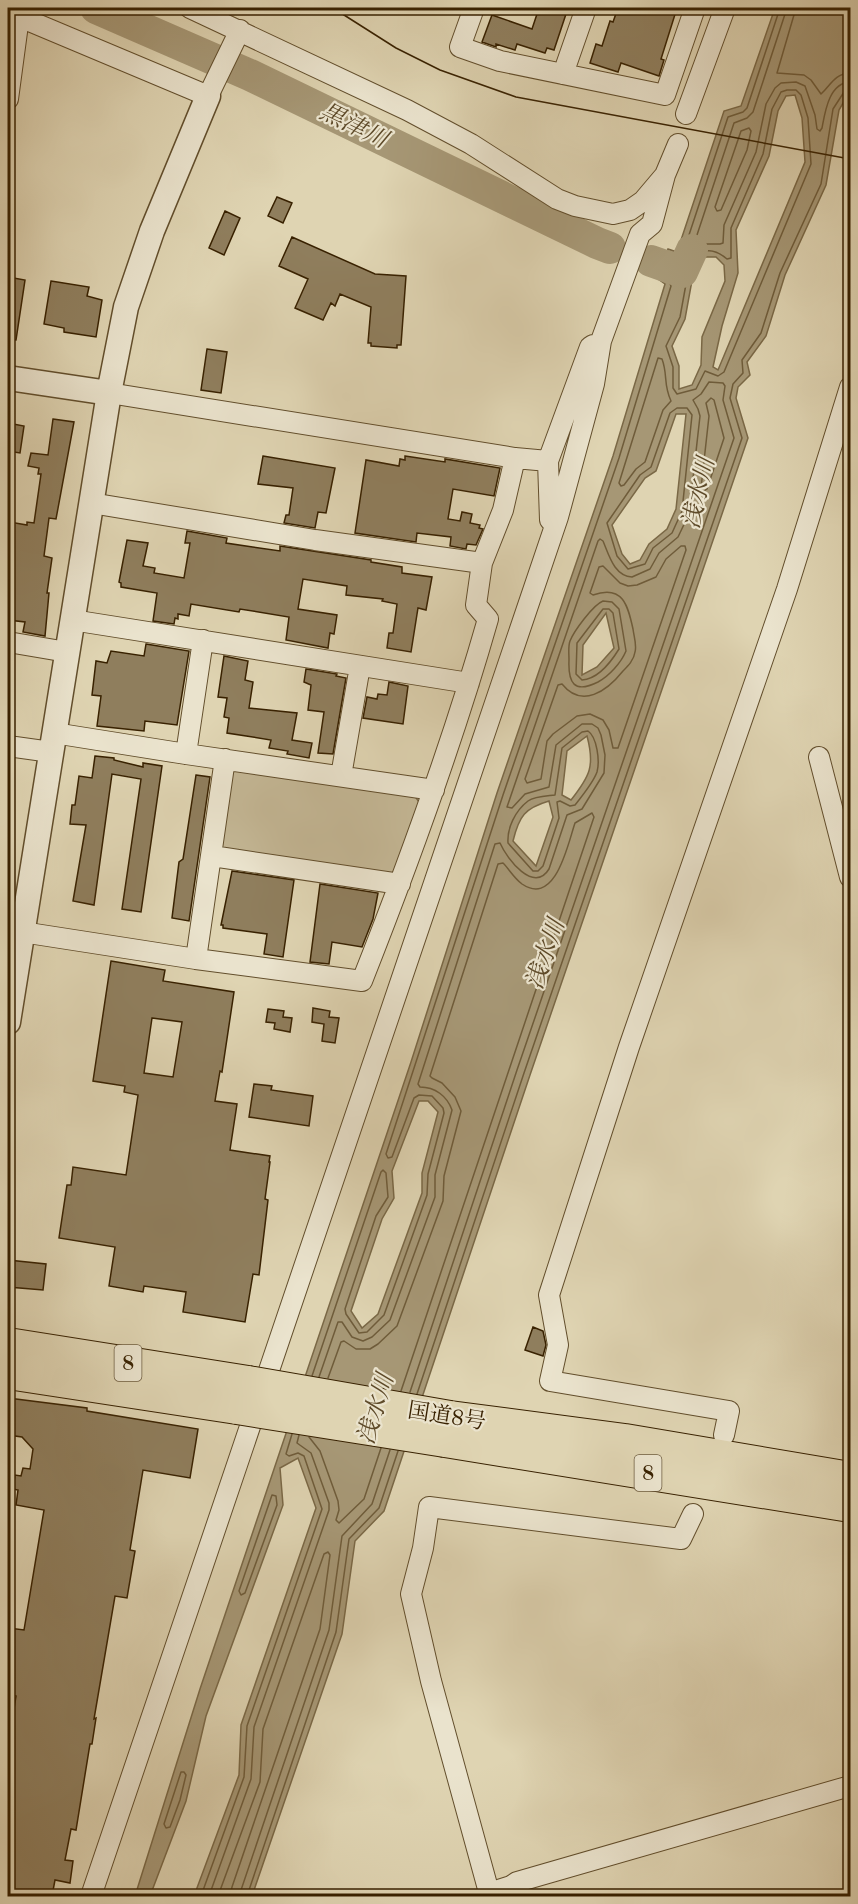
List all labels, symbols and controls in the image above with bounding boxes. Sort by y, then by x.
water label: 黒津川 [316,98,394,155]
water label: 浅水川 [677,452,720,531]
water label: 浅水川 [521,913,571,993]
road number: 8 [114,1345,142,1381]
water label: 浅水川 [352,1368,400,1448]
street label: 国道8号 [406,1398,488,1434]
road number: 8 [634,1455,662,1491]

